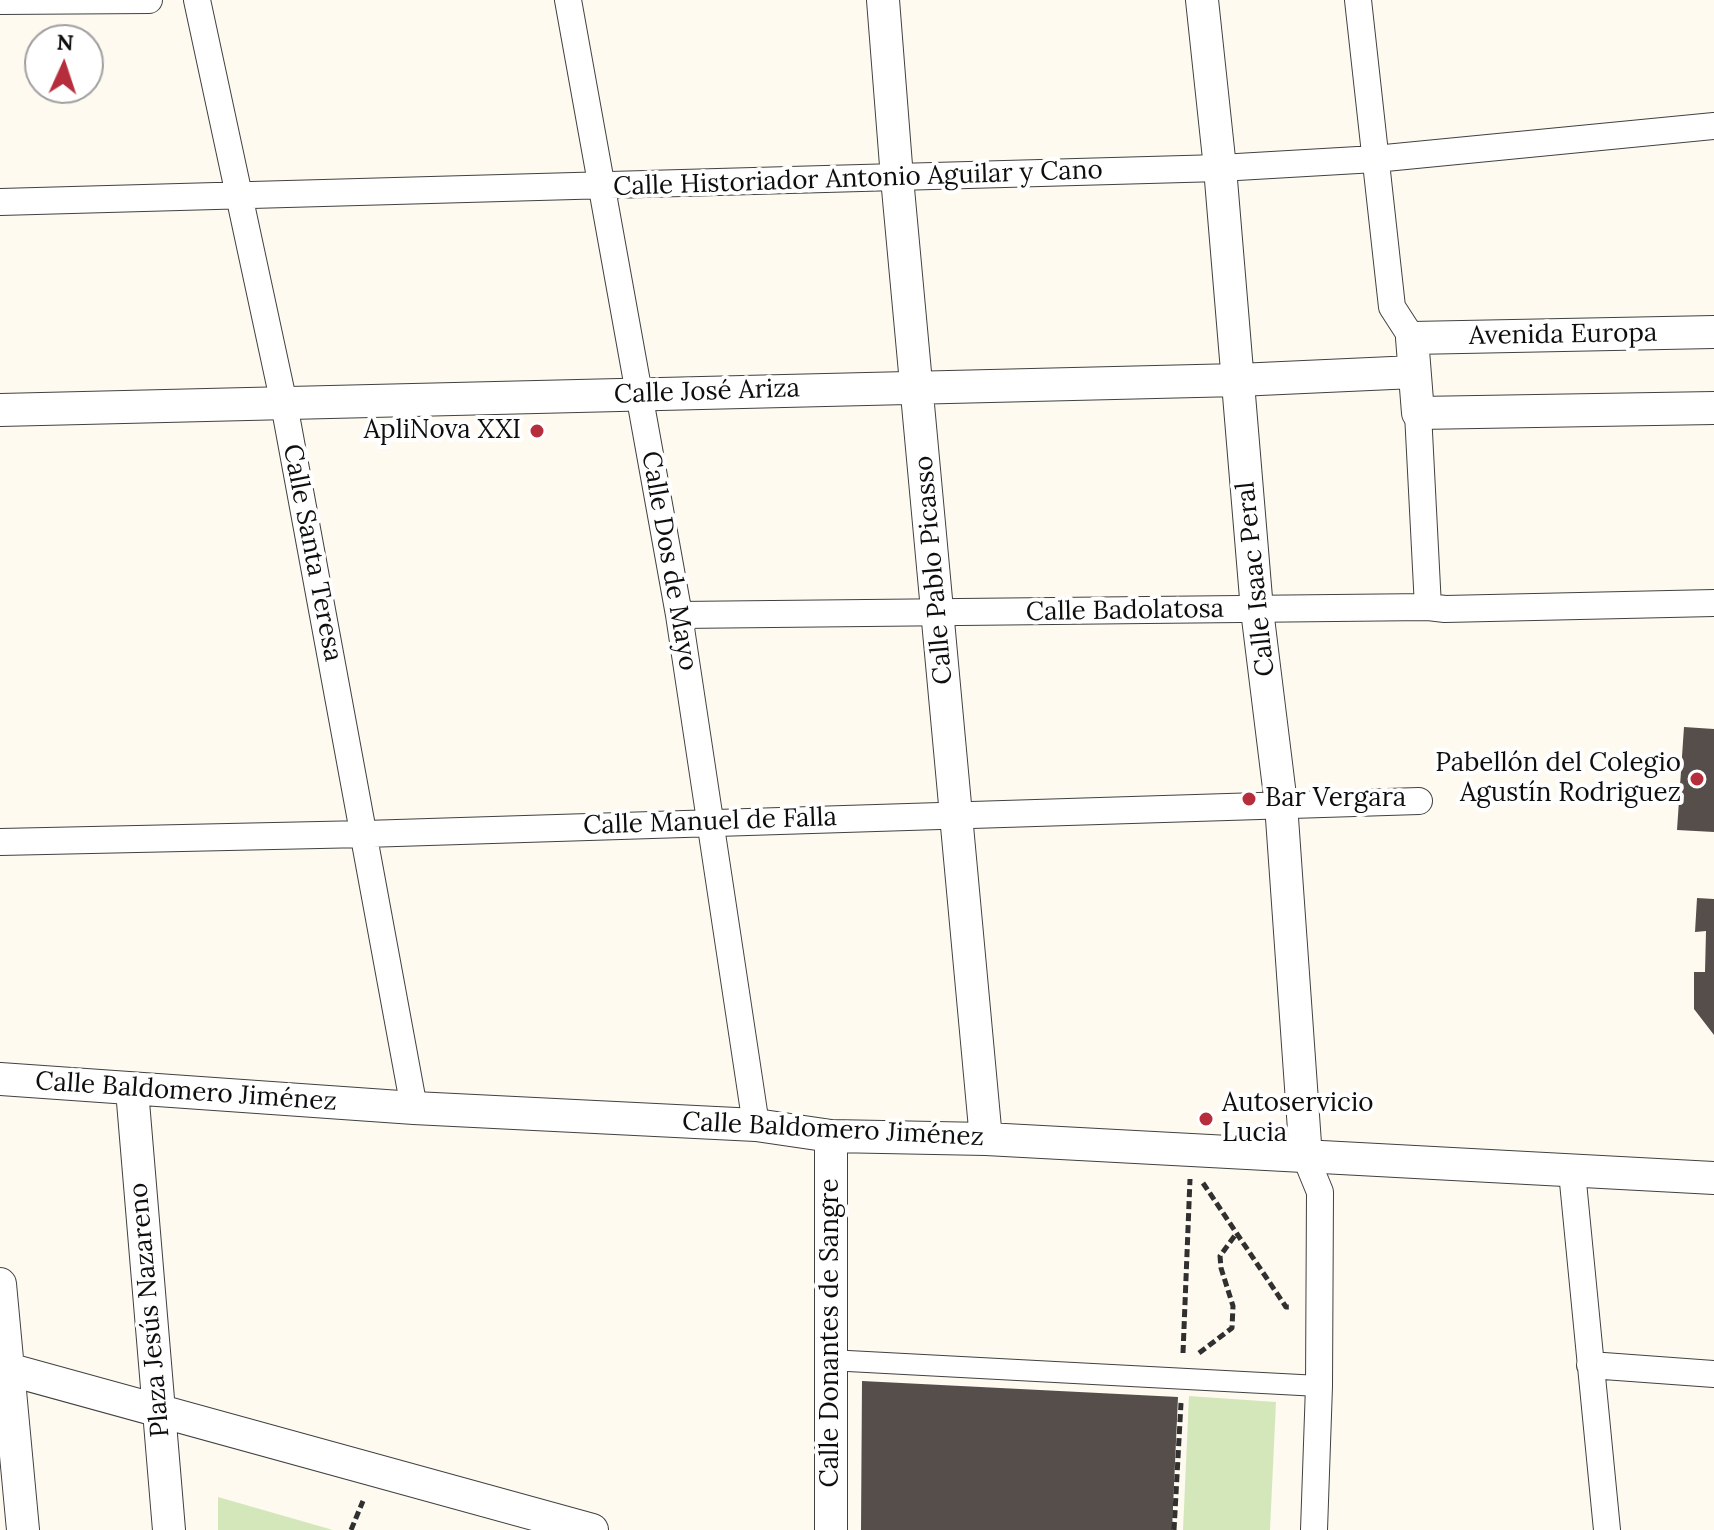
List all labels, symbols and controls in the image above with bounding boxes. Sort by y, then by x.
north arrow [24,24,104,104]
text: N [56,28,74,56]
street label: Calle Historiador Antonio Aguilar y Cano [613,155,1103,203]
street label: Avenida Europa [1469,318,1657,352]
street label: Calle José Ariza [614,373,800,411]
place label: ApliNova XXI [364,415,521,447]
marker: ApliNova XXI [528,422,546,440]
street label: Calle Santa Teresa [276,442,348,664]
street label: Calle Dos de Mayo [634,449,704,673]
street label: Calle Pablo Picasso [908,454,960,686]
street label: Calle Isaac Peral [1230,480,1282,678]
street label: Calle Badolatosa [1026,594,1224,628]
place label: Pabellón del Colegio Agustín Rodriguez [1435,748,1681,810]
marker: Pabellón del Colegio Agustín Rodriguez [1688,770,1706,788]
place label: Bar Vergara [1265,783,1406,815]
marker: Bar Vergara [1240,790,1258,808]
street label: Calle Manuel de Falla [583,802,837,842]
street label: Calle Baldomero Jiménez [34,1066,338,1118]
place label: Autoservicio Lucia [1222,1088,1373,1150]
street label: Calle Baldomero Jiménez [681,1107,985,1153]
marker: Autoservicio Lucia [1197,1110,1215,1128]
street label: Calle Donantes de Sangre [815,1179,847,1487]
street label: Plaza Jesús Nazareno [123,1181,177,1439]

